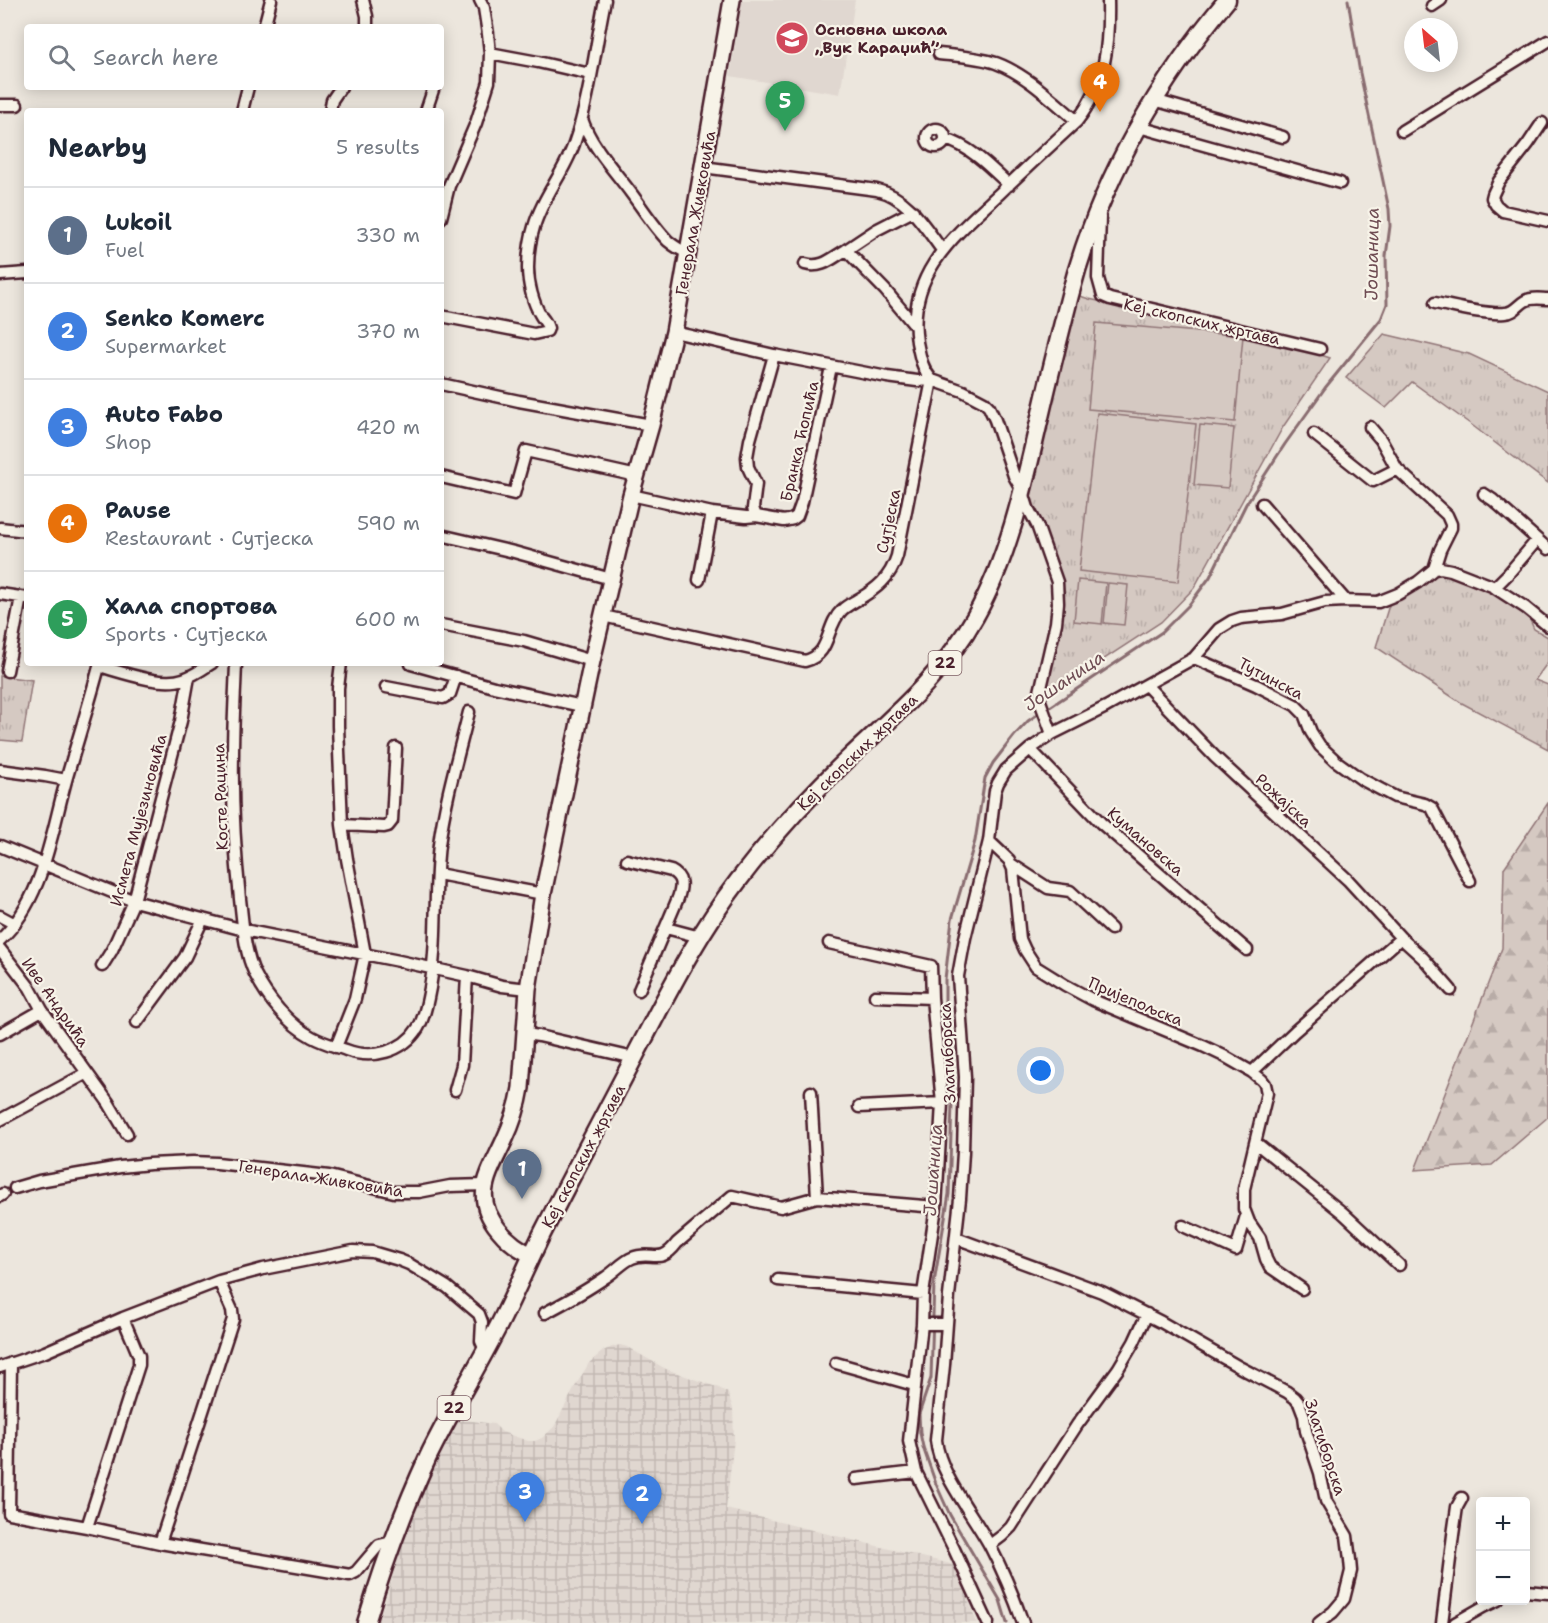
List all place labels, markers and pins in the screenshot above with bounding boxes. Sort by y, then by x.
place label: Основна школа „Вук Караџић” [815,19,947,58]
school or university icon: Основна школа „Вук Караџић” [774,20,810,56]
pin: 4 [1080,63,1120,112]
pin: 5 [766,82,804,131]
pin: 1 [502,1150,542,1199]
pin: 3 [506,1472,544,1522]
pin: 2 [622,1474,662,1524]

